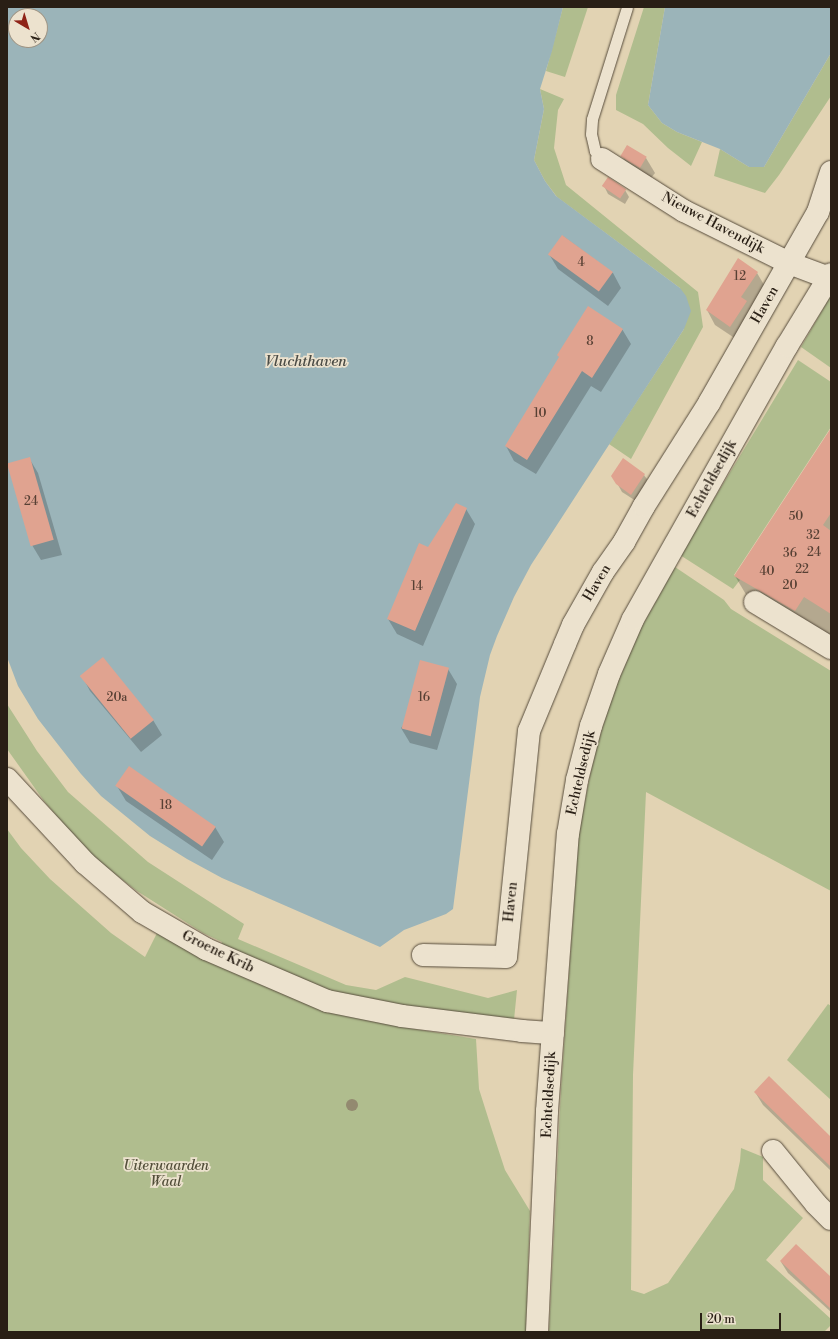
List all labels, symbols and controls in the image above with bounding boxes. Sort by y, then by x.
north arrow [8,8,48,48]
text: N [27,28,43,45]
street label: Nieuwe Havendijk [659,189,767,257]
house number: 4 [577,256,585,270]
house number: 12 [734,270,746,284]
street label: Haven [748,283,782,327]
house number: 8 [586,335,594,349]
water label: Vluchthaven [265,353,347,371]
house number: 10 [534,407,546,421]
street label: Echteldsedijk [684,437,740,521]
house number: 24 [24,495,38,509]
house number: 50 [789,510,803,524]
house number: 32 [806,529,820,543]
house number: 24 [807,546,821,560]
house number: 36 [783,547,797,561]
street label: Haven [579,561,615,605]
house number: 22 [795,563,809,577]
house number: 40 [759,565,775,579]
house number: 20 [783,579,797,593]
house number: 14 [411,580,423,594]
house number: 20a [107,691,127,705]
house number: 16 [418,691,430,705]
street label: Echteldsedijk [563,729,599,817]
house number: 18 [160,799,172,813]
street label: Haven [501,881,521,923]
street label: Groene Krib [179,927,257,977]
street label: Echteldsedijk [538,1051,560,1139]
park label: Uiterwaarden Waal [123,1158,209,1190]
scale bar [702,1305,783,1331]
text: 20 m [707,1312,735,1327]

